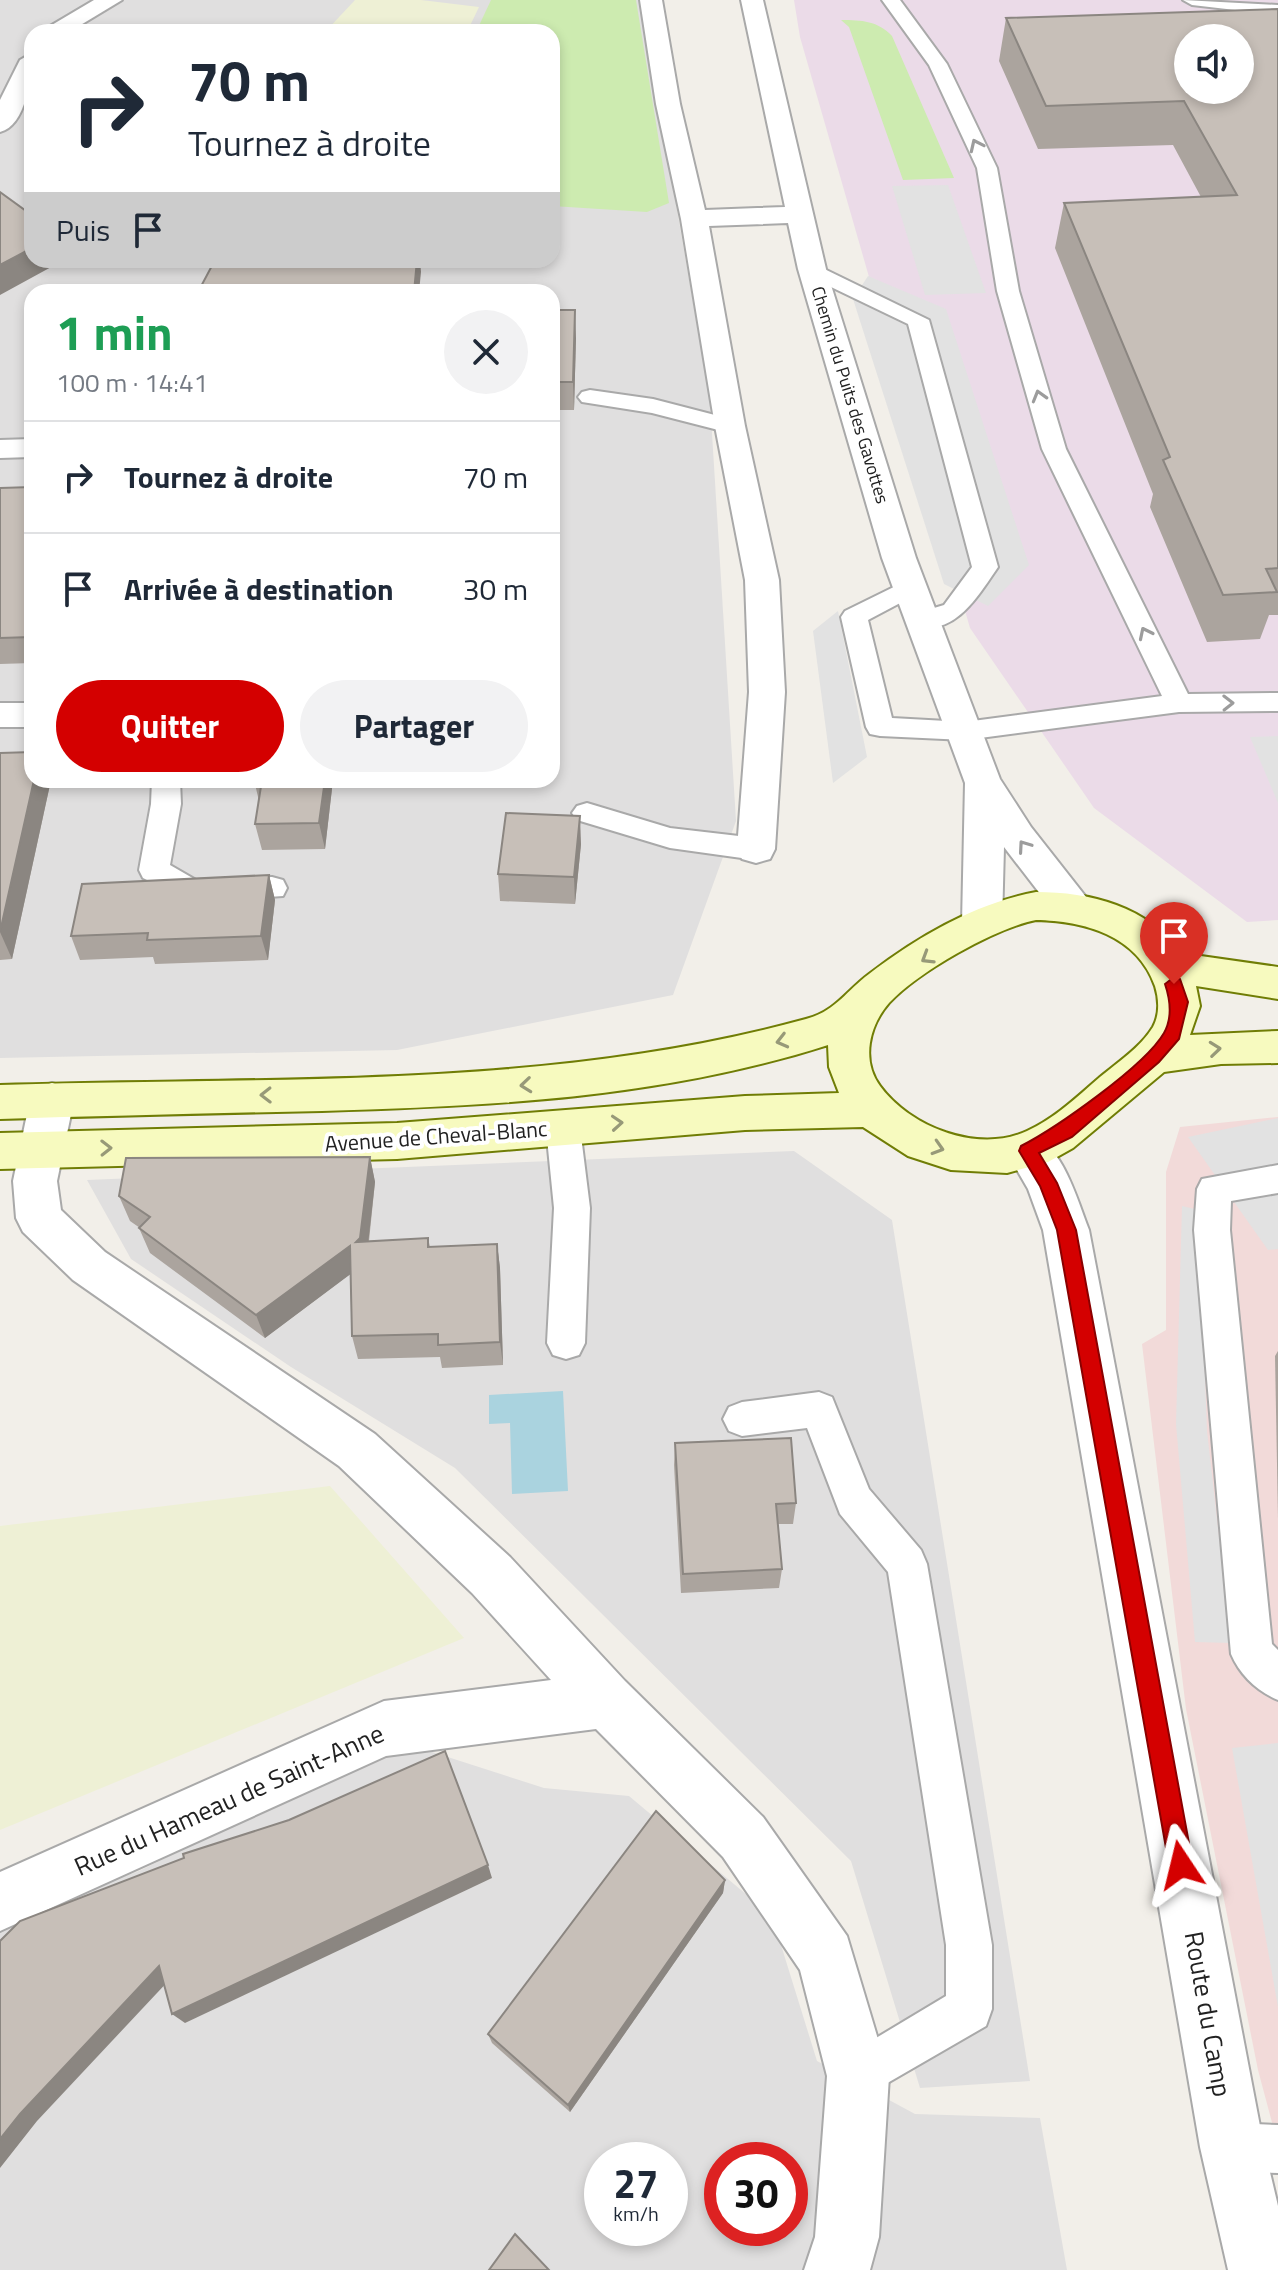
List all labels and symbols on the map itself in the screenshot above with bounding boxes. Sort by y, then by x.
one-way arrow [970,139,986,153]
street label: Chemin du Puits des Gavottes [805,283,896,507]
one-way arrow [1032,390,1048,404]
one-way arrow [1139,626,1155,641]
one-way arrow [1222,694,1235,711]
one-way arrow [1019,840,1034,855]
pin [1140,902,1208,984]
one-way arrow [921,948,936,964]
one-way arrow [775,1032,789,1049]
one-way arrow [1209,1041,1222,1058]
one-way arrow [519,1077,532,1094]
one-way arrow [259,1086,272,1103]
street label: Avenue de Cheval-Blanc [324,1111,548,1161]
one-way arrow [611,1115,624,1132]
one-way arrow [931,1139,945,1155]
one-way arrow [100,1140,113,1157]
street label: Rue du Hameau de Saint-Anne [68,1714,390,1886]
position arrow [1139,1823,1223,1907]
street label: Route du Camp [1175,1928,1242,2100]
speed limit sign: 30 [704,2142,808,2246]

